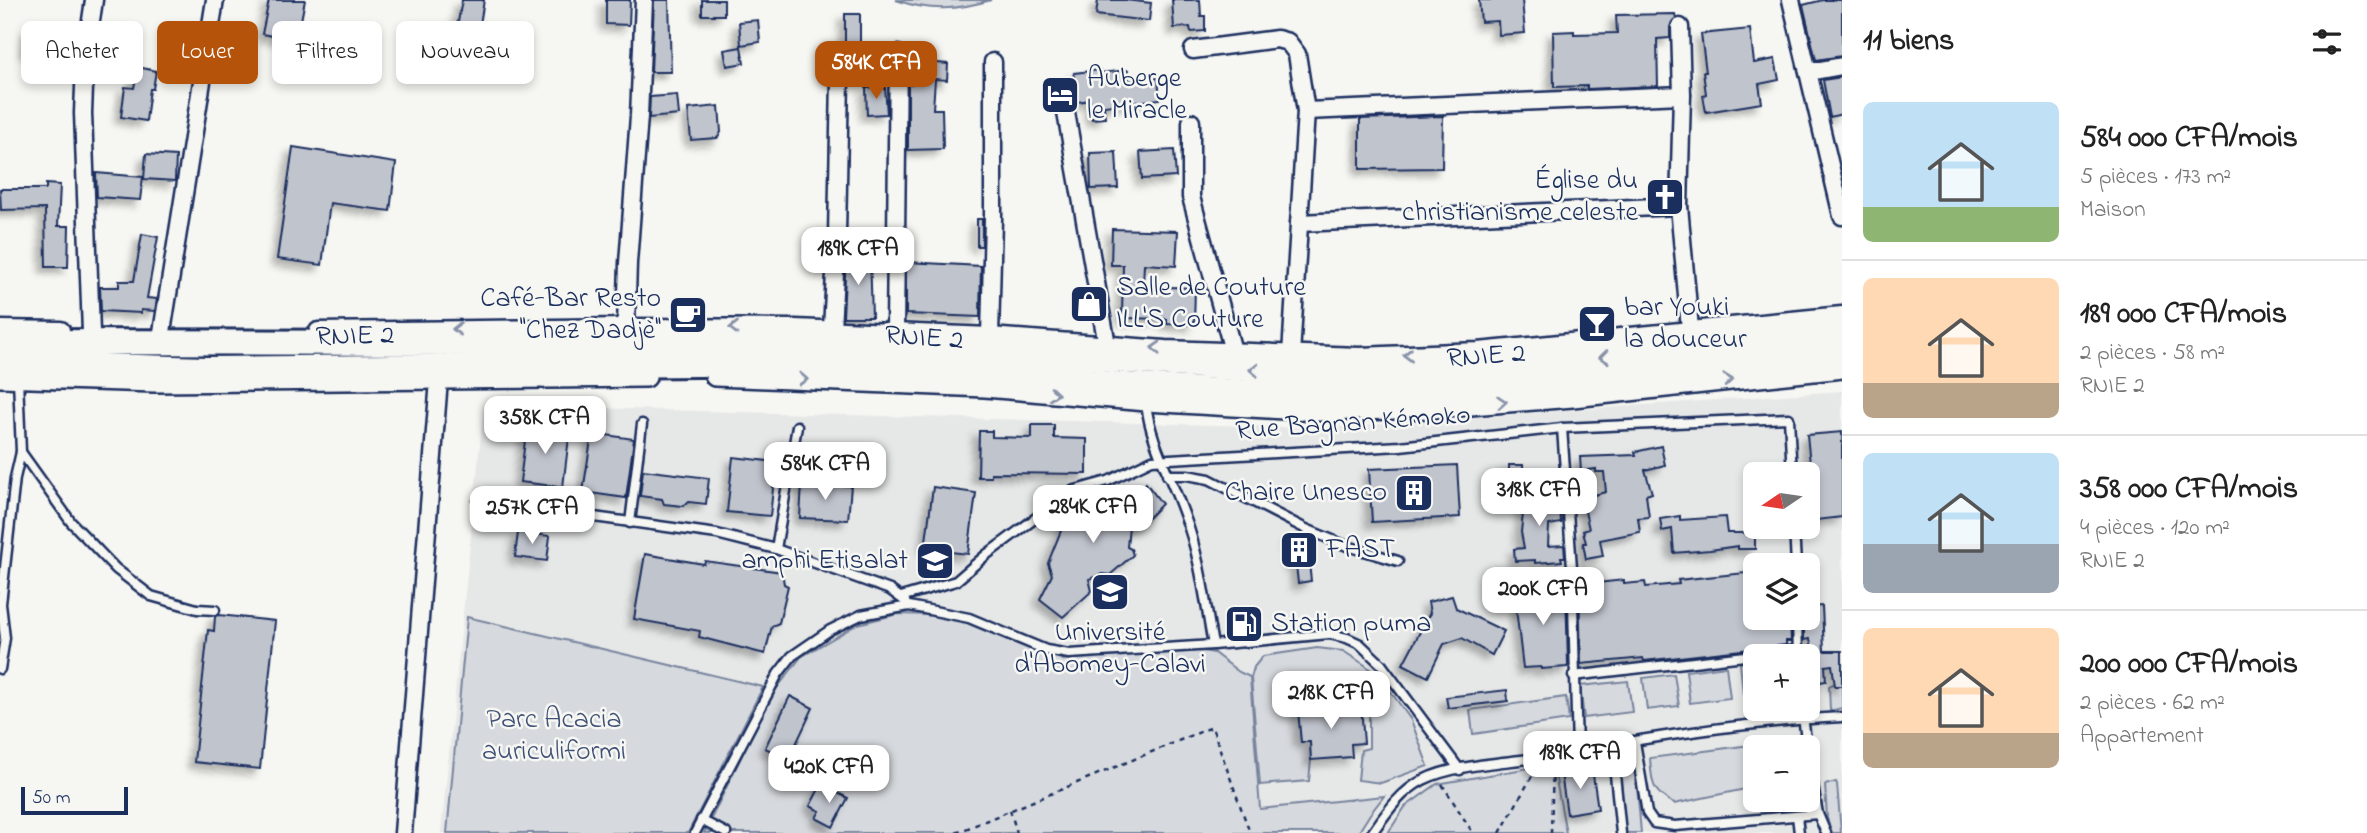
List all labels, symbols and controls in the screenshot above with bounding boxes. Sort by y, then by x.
text: 11 biens [1863,20,1954,64]
chip: Acheter [21,21,143,84]
chip: Louer [157,21,258,84]
chip: Filtres [272,21,382,84]
chip: Nouveau [396,21,534,84]
icon: filters [2308,23,2346,61]
pin: 584K CFA [804,42,948,101]
text: 584K CFA [831,47,921,80]
place label: Auberge le Miracle [1087,59,1187,132]
hotel icon: Auberge le Miracle [1039,74,1081,116]
text: 584 000 CFA/mois [2080,117,2298,161]
icon: home [1919,130,2003,214]
place label: Église du christianisme celeste [1402,161,1638,234]
text: 5 pièces · 173 m² [2080,161,2231,194]
church icon: Église du christianisme celeste [1644,176,1686,218]
text: Maison [2080,194,2146,227]
pin: 189K CFA [786,228,930,287]
text: 189K CFA [817,233,899,266]
place label: Salle de Couture ILL'S Couture [1116,268,1306,341]
place label: Café-Bar Resto ''Chez Dadjè'' [480,279,661,352]
shop icon: Salle de Couture ILL'S Couture [1068,283,1110,325]
place label: bar Youki la douceur [1624,288,1747,361]
text: 189 000 CFA/mois [2080,293,2287,337]
cafe icon: Café-Bar Resto ''Chez Dadjè'' [667,294,709,336]
bar icon: bar Youki la douceur [1576,303,1618,345]
icon: home [1919,306,2003,390]
street label: RNIE 2 [315,316,395,358]
street label: RNIE 2 [883,316,965,362]
one-way arrow [728,320,738,336]
one-way arrow [451,321,462,336]
street label: RNIE 2 [1445,334,1527,380]
text: 2 pièces · 58 m² [2080,337,2225,370]
one-way arrow [1151,341,1162,356]
one-way arrow [1402,347,1413,362]
one-way arrow [1598,350,1609,365]
one-way arrow [1248,363,1259,378]
text: RNIE 2 [2080,370,2145,403]
one-way arrow [798,371,809,386]
one-way arrow [1722,372,1734,387]
one-way arrow [1049,386,1060,401]
street label: Rue Bagnan Kémoko [1234,395,1472,453]
one-way arrow [1496,395,1507,410]
pin: 358K CFA [473,396,617,456]
text: 358K CFA [500,402,590,435]
pin: 584K CFA [753,442,897,502]
text: 584K CFA [780,448,870,481]
north arrow [1743,462,1820,539]
map controls [1743,462,1820,812]
pin: 318K CFA [1467,468,1611,528]
text: 358 000 CFA/mois [2080,468,2298,512]
building icon: Chaire Unesco [1393,472,1435,514]
place label: Chaire Unesco [1225,473,1387,514]
text: 318K CFA [1497,474,1581,507]
icon: home [1919,481,2003,565]
pin: 257K CFA [460,486,604,546]
pin: 284K CFA [1021,486,1165,545]
text: 284K CFA [1049,491,1137,524]
text: 257K CFA [486,492,578,525]
text: 4 pièces · 120 m² [2080,512,2230,545]
building icon: FAST [1278,529,1320,571]
place label: FAST [1325,530,1395,571]
school or university icon: amphi Etisalat [914,540,956,582]
place label: amphi Etisalat [741,541,908,582]
text: RNIE 2 [2080,545,2145,578]
button: layers [1743,553,1820,630]
pin: 200K CFA [1471,568,1615,627]
school or university icon: Université d'Abomey-Calavi [1089,571,1131,613]
text: 200K CFA [1498,573,1588,606]
fuel station icon: Station puma [1223,603,1265,645]
place label: Station puma [1271,604,1431,645]
place label: Université d'Abomey-Calavi [1014,613,1206,686]
text: 200 000 CFA/mois [2080,643,2298,687]
button: + [1743,644,1820,721]
icon: home [1919,656,2003,740]
pin: 218K CFA [1259,672,1403,731]
text: 218K CFA [1288,677,1374,710]
text: 2 pièces · 62 m² [2080,687,2225,720]
park label: Parc Acacia auriculiformi [482,700,626,773]
text: Appartement [2080,720,2204,753]
pin: 189K CFA [1508,732,1652,791]
button: − [1743,735,1820,812]
text: 189K CFA [1539,737,1621,770]
pin: 420K CFA [757,746,901,805]
text: 420K CFA [784,751,874,784]
scale bar [21,784,128,816]
text: 50 m [32,785,71,812]

